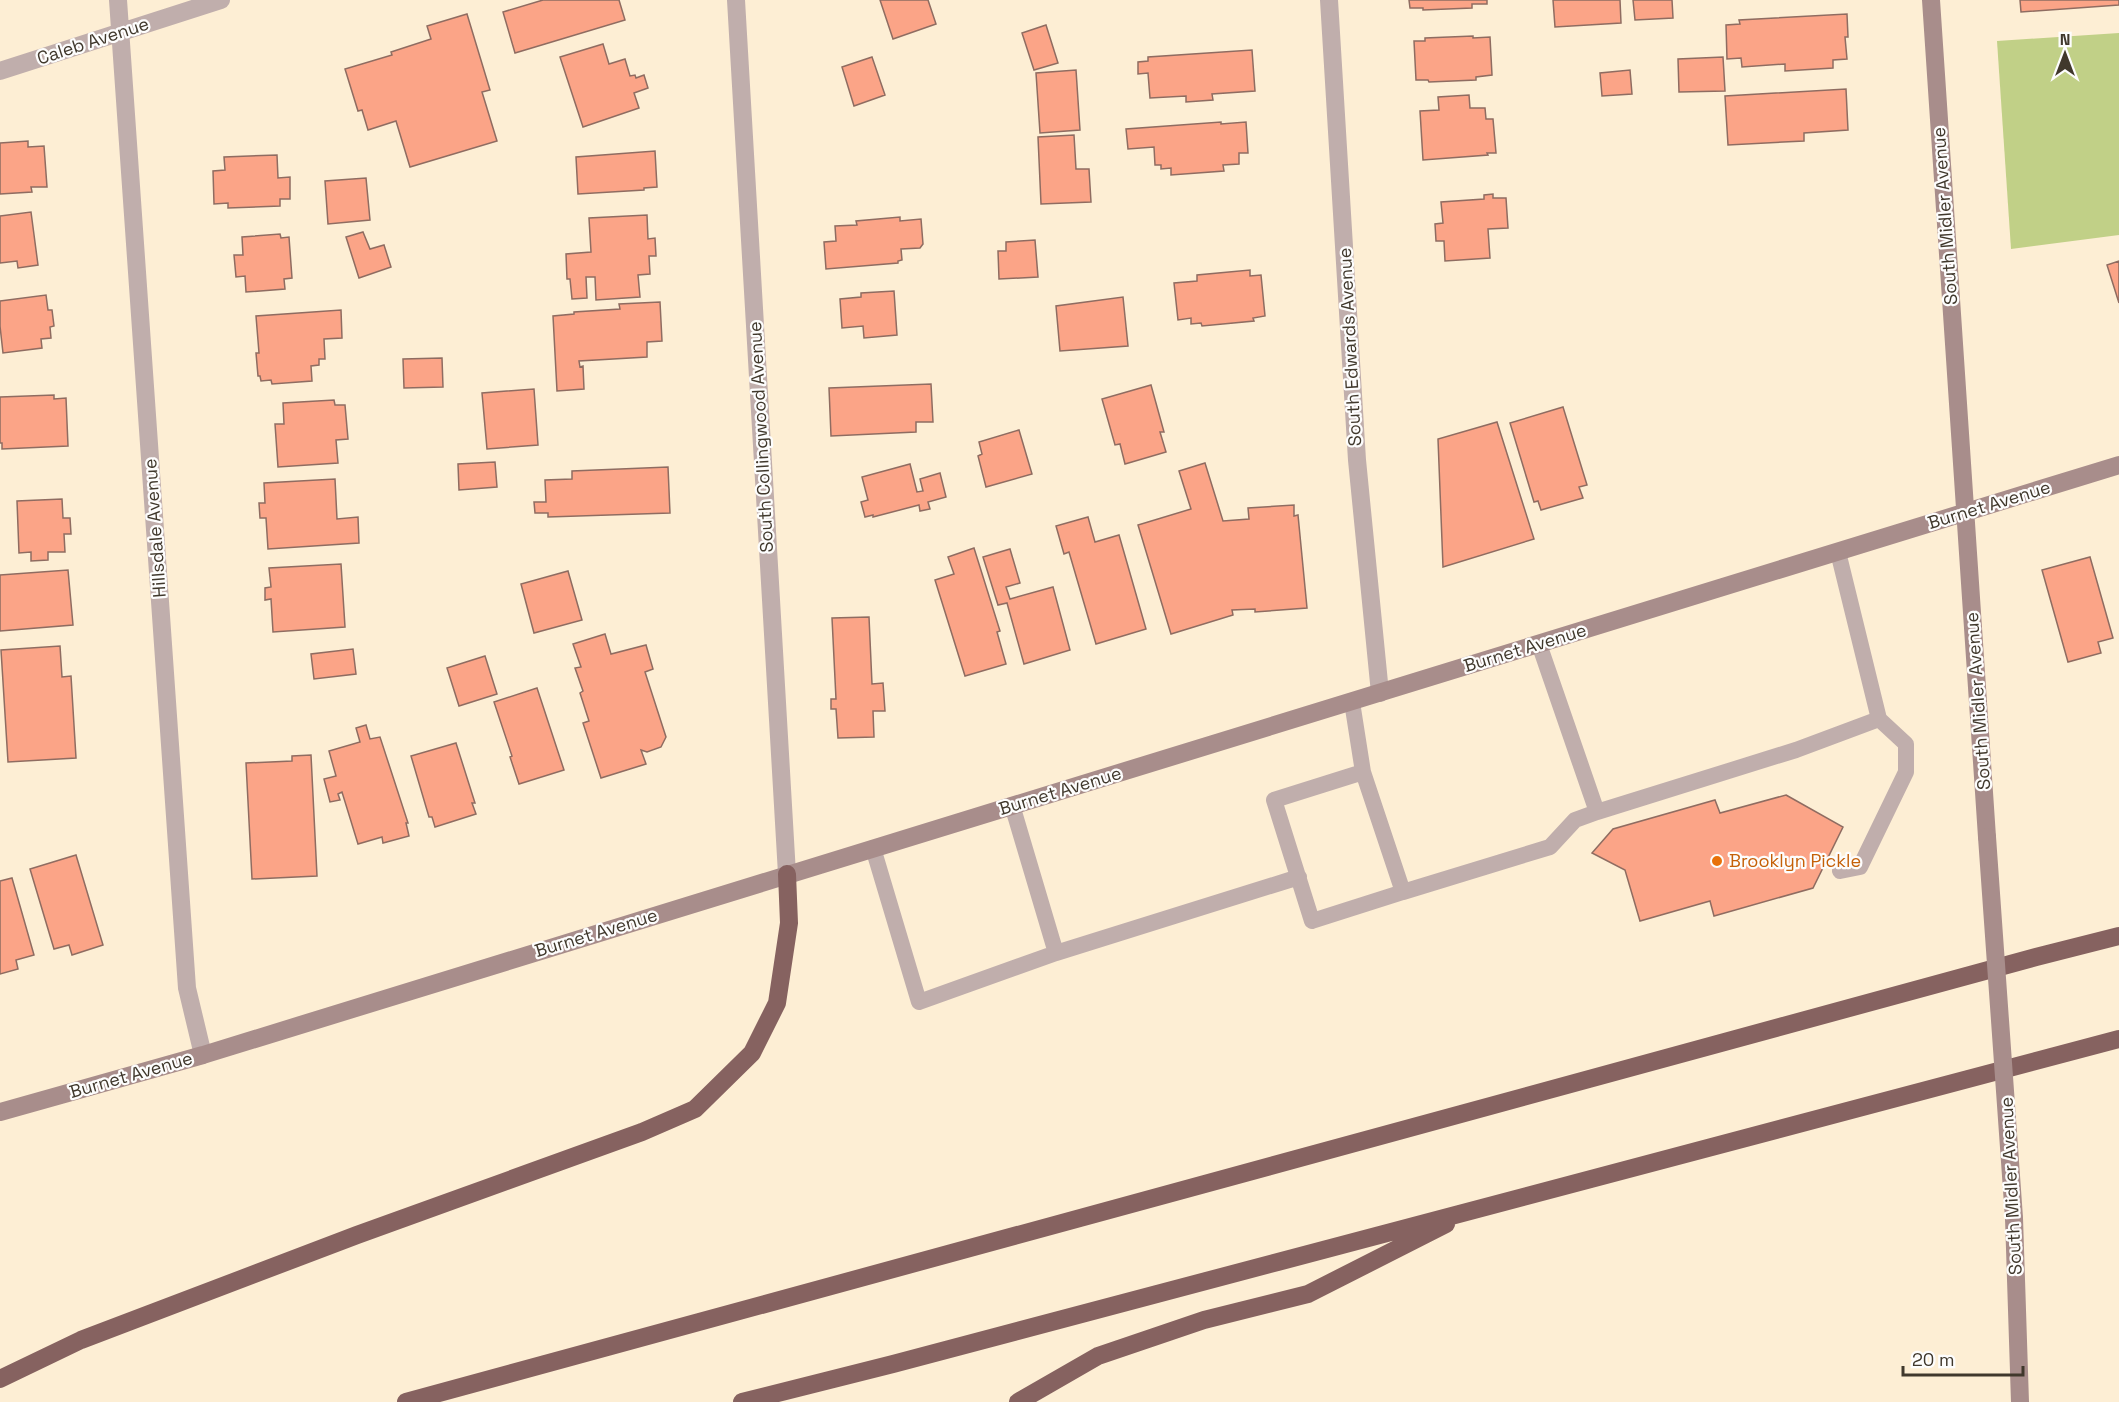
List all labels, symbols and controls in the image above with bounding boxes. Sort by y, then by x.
street label: Caleb Avenue [34,12,152,69]
north arrow [2035,24,2095,84]
text: N [2060,29,2070,50]
street label: South Midler Avenue [1927,126,1962,306]
street label: South Edwards Avenue [1333,247,1366,447]
street label: South Collingwood Avenue [743,321,778,553]
street label: Hillsdale Avenue [138,458,171,598]
street label: Burnet Avenue [1925,475,2053,534]
street label: South Midler Avenue [1960,611,1995,791]
street label: Burnet Avenue [1461,618,1589,677]
street label: Burnet Avenue [996,761,1124,820]
place label: Brooklyn Pickle [1729,849,1861,872]
marker: Brooklyn Pickle [1710,854,1724,868]
street label: Burnet Avenue [532,903,660,962]
street label: Burnet Avenue [67,1046,195,1103]
street label: South Midler Avenue [1994,1096,2027,1276]
scale bar [1903,1339,2023,1377]
text: 20 m [1912,1348,1955,1371]

